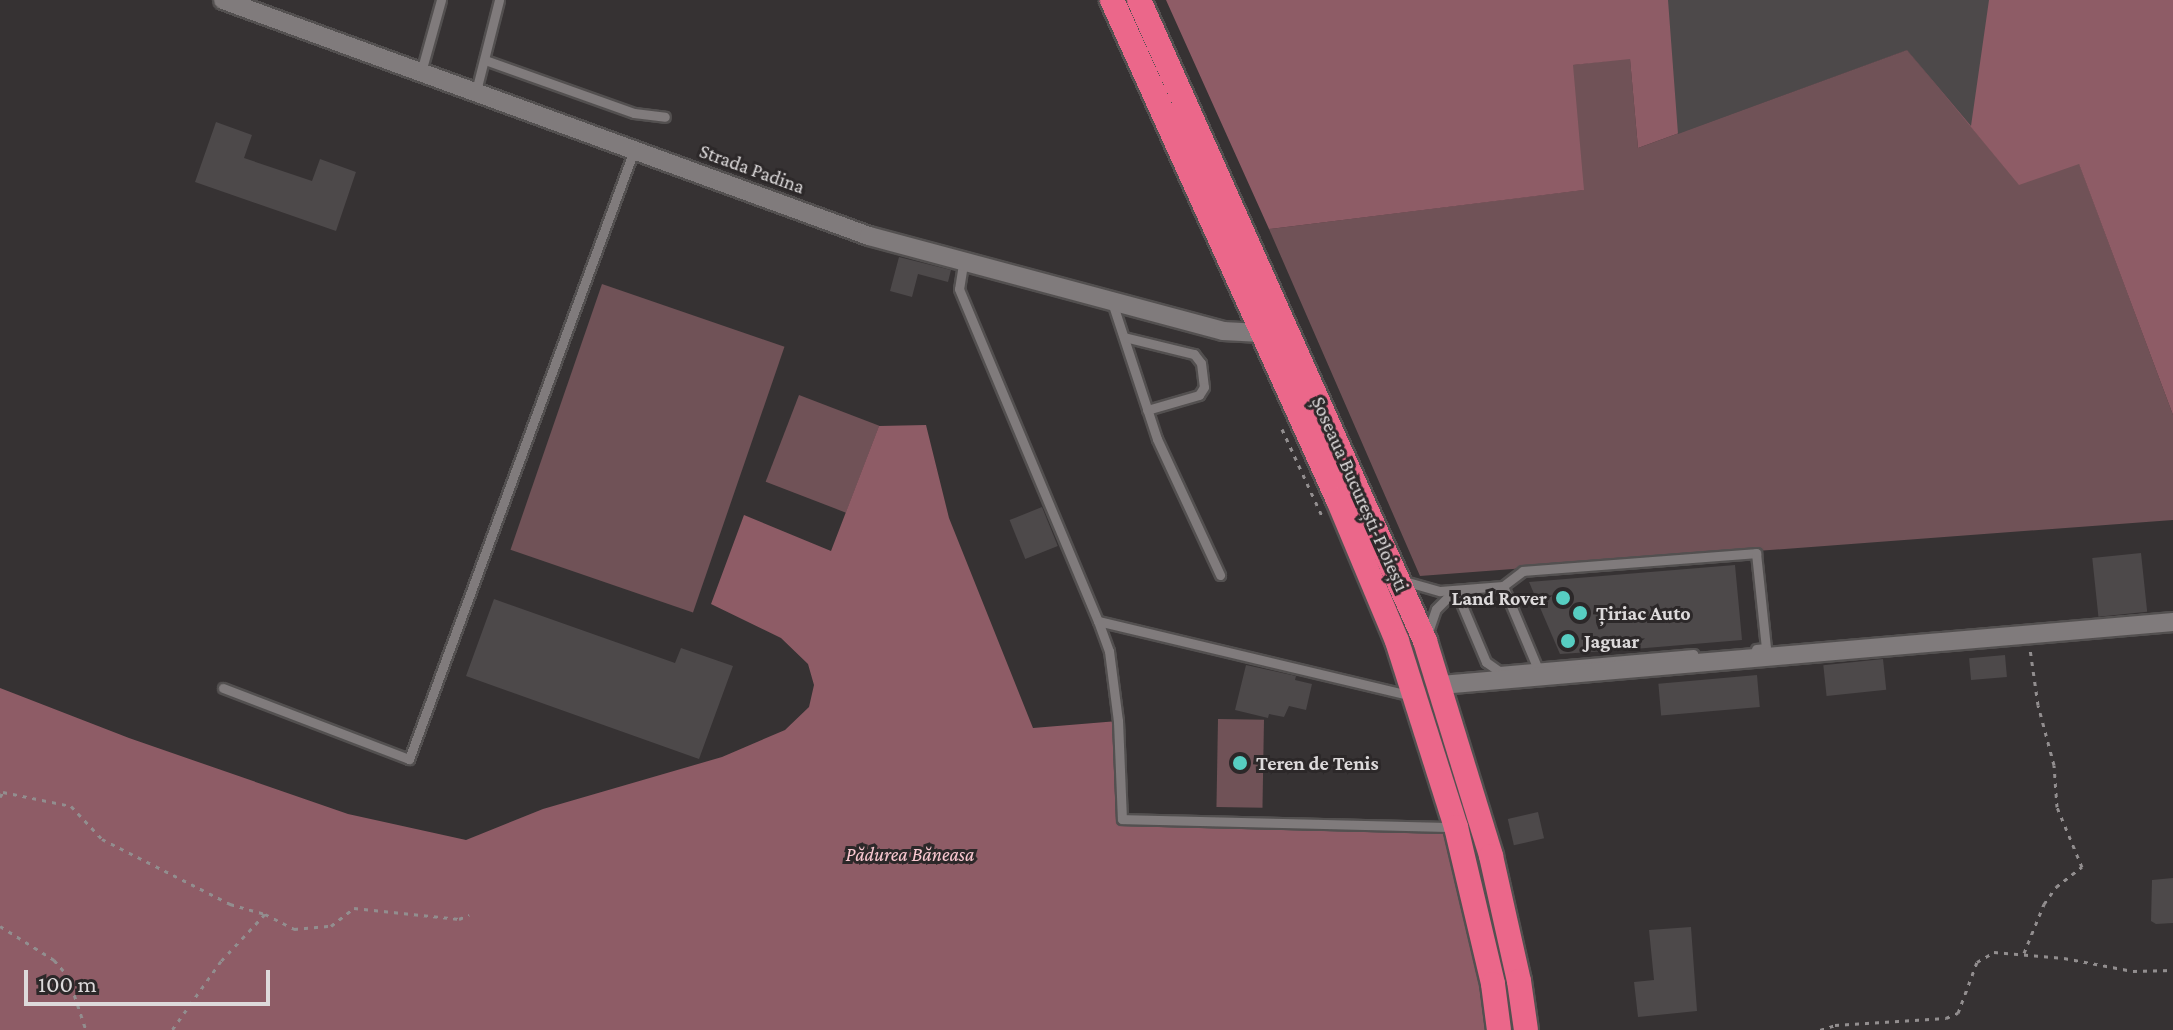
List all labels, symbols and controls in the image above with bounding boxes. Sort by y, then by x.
street label: Strada Padina [696,139,808,199]
street label: Șoseaua București-Ploiești [1306,393,1414,595]
place label: Land Rover [1451,586,1547,610]
marker: Land Rover [1554,589,1572,607]
place label: Țiriac Auto [1596,601,1691,625]
marker: Țiriac Auto [1571,604,1589,622]
place label: Jaguar [1584,629,1639,653]
marker: Jaguar [1559,632,1577,650]
place label: Teren de Tenis [1256,751,1379,775]
marker: Teren de Tenis [1231,754,1249,772]
park label: Pădurea Băneasa [846,842,974,866]
scale bar [28,954,274,1004]
text: 100 m [38,970,97,997]

